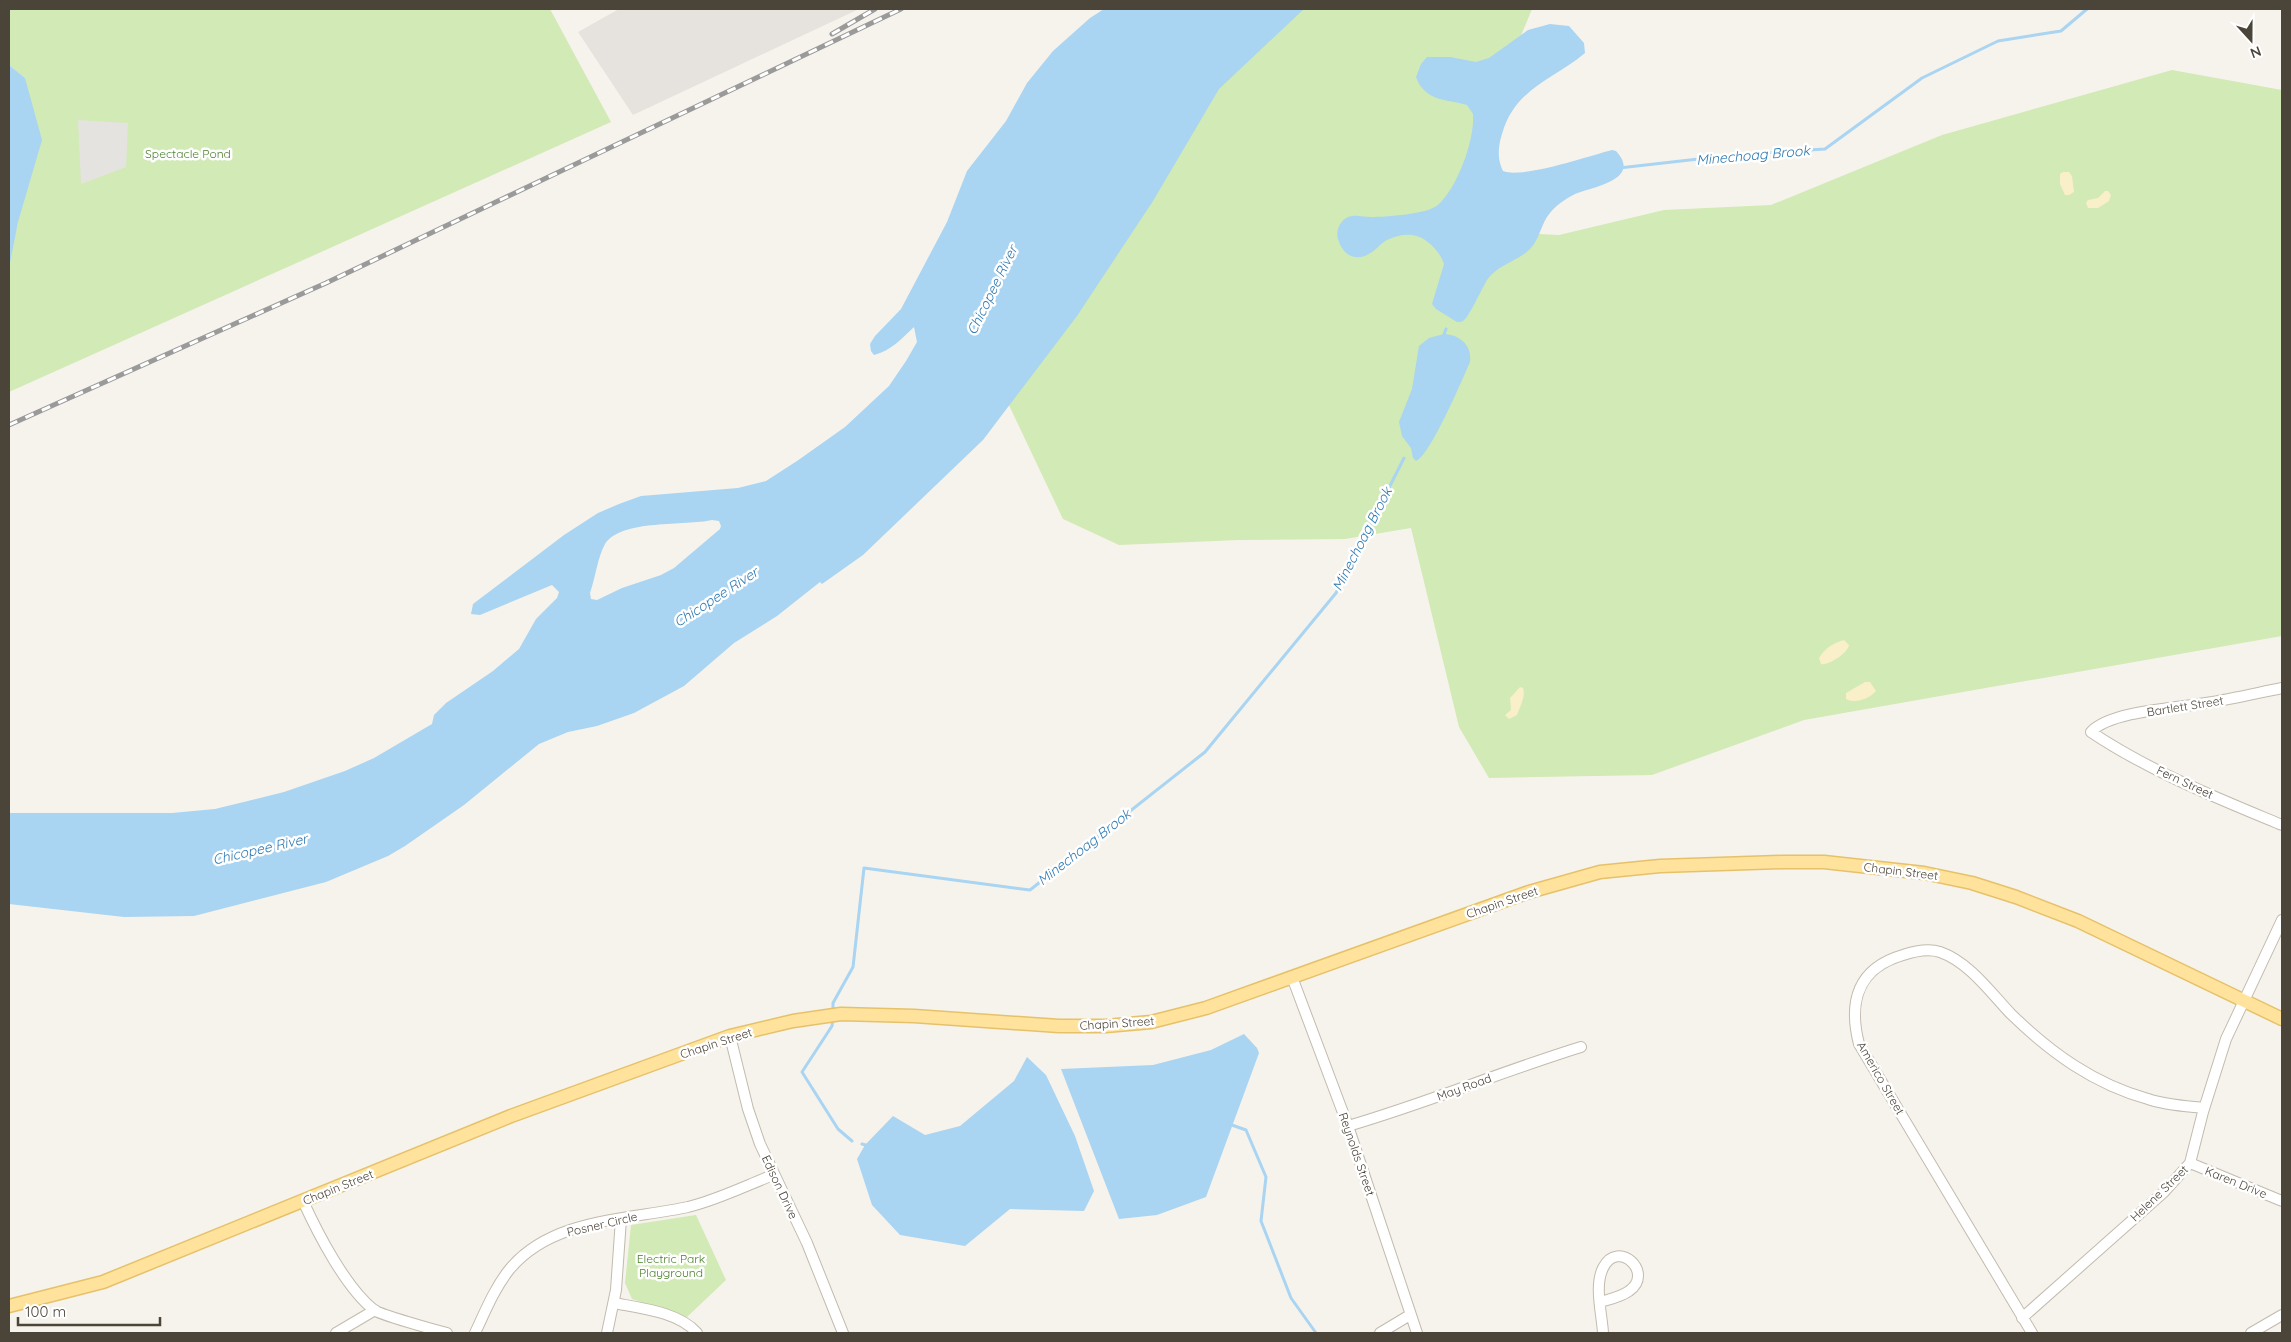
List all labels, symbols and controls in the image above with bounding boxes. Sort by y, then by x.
north arrow [2226,15,2276,65]
text: N [2248,42,2264,62]
water label: Minechoag Brook [1695,141,1812,169]
park label: Spectacle Pond [145,146,231,161]
water label: Chicopee River [963,241,1022,338]
water label: Minechoag Brook [1328,483,1397,594]
water label: Chicopee River [670,562,763,631]
street label: Bartlett Street [2146,693,2224,719]
street label: Fern Street [2154,762,2216,802]
water label: Minechoag Brook [1034,804,1136,889]
water label: Chicopee River [211,829,311,869]
street label: Chapin Street [1863,859,1939,883]
street label: Chapin Street [1464,883,1540,921]
street label: Chapin Street [1079,1013,1155,1033]
street label: Chapin Street [678,1024,754,1062]
street label: Americo Street [1854,1039,1908,1117]
street label: May Road [1435,1070,1493,1104]
street label: Reynolds Street [1336,1110,1378,1198]
street label: Edison Drive [759,1153,801,1221]
street label: Helene Street [2127,1162,2191,1224]
street label: Karen Drive [2203,1163,2269,1201]
street label: Chapin Street [301,1166,375,1208]
street label: Posner Circle [565,1209,639,1239]
park label: Electric Park Playground [637,1251,705,1280]
scale bar [18,1294,160,1326]
text: 100 m [25,1302,66,1321]

